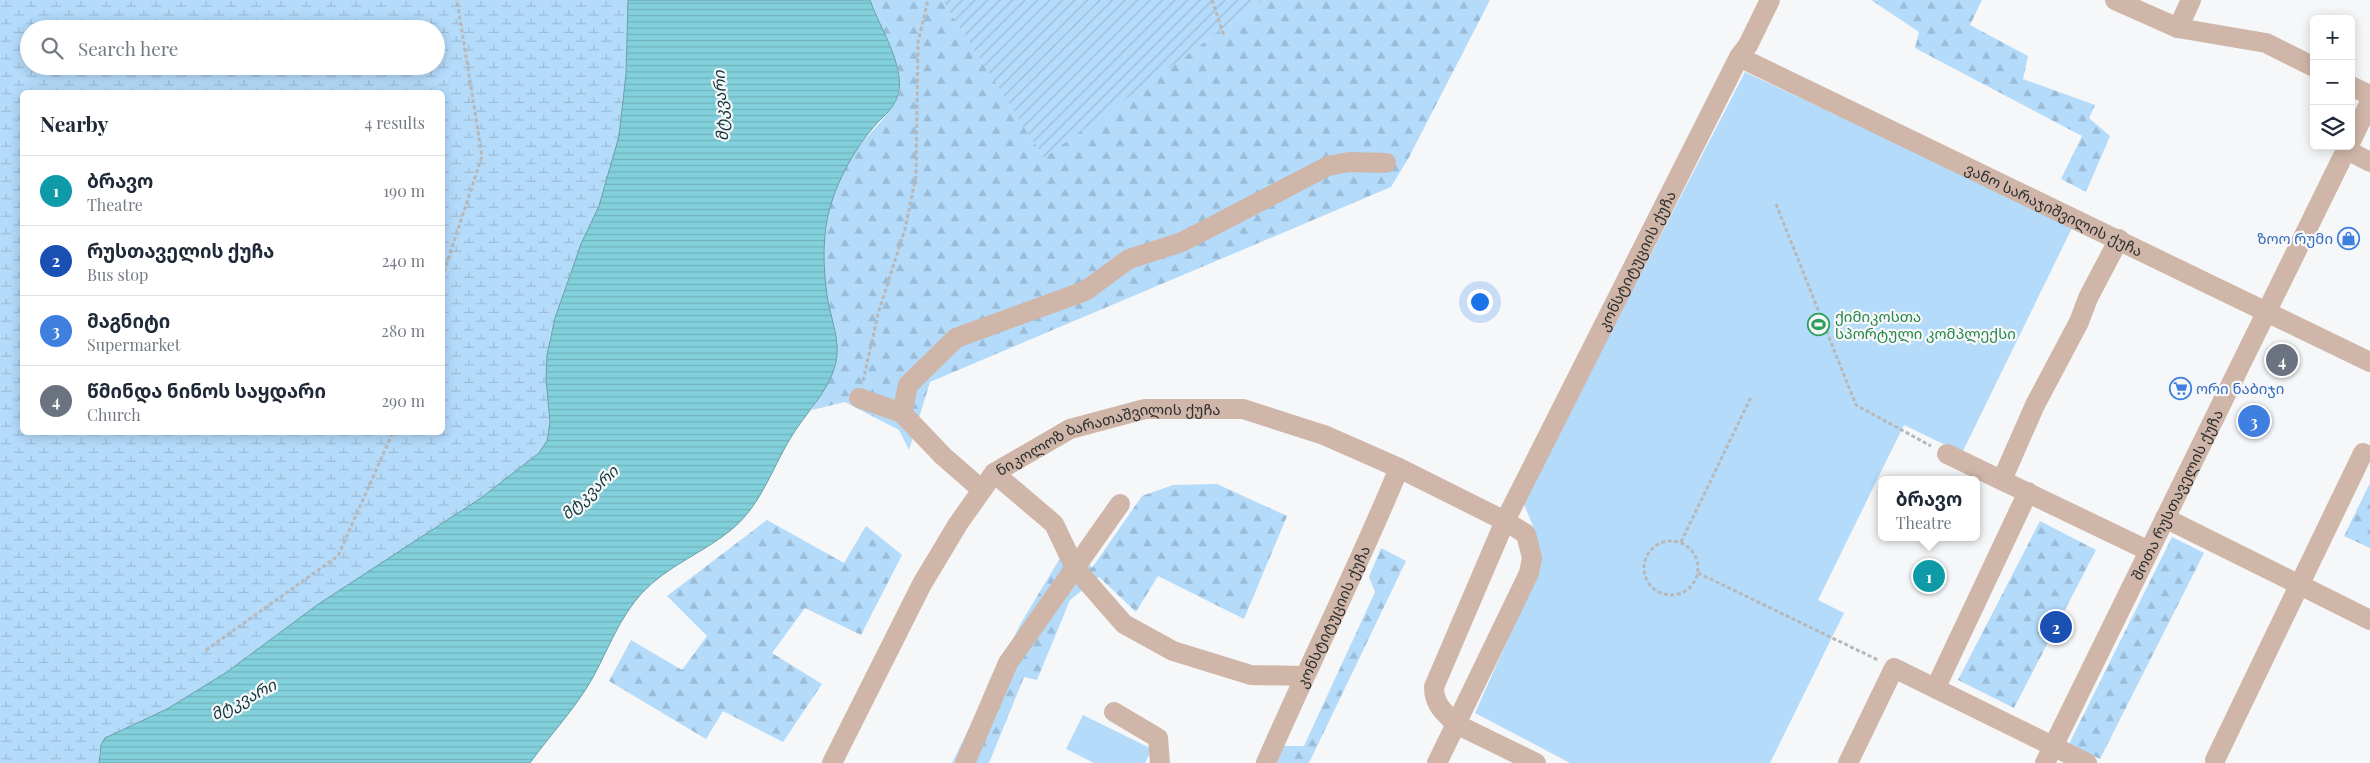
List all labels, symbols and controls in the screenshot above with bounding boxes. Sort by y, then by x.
map controls [2310,15,2355,150]
button: + [2310,15,2355,60]
search box [20,20,445,75]
icon: search [38,34,66,62]
text: Search here [78,35,178,61]
button: − [2310,60,2355,105]
water label: მტკვარი [708,69,732,142]
button: layers [2310,105,2355,150]
text: Nearby [40,109,109,137]
text: 4 results [364,112,425,133]
street label: ვანო სარაჯიშვილის ქუჩა [1962,158,2146,261]
text: ბრავო [87,167,153,193]
text: 1 [53,180,59,201]
text: 190 m [383,180,425,201]
street label: კონსტიტუციის ქუჩა [1593,187,1680,334]
text: Theatre [87,194,143,215]
shop icon: ზოო რუმი [2337,226,2361,250]
place label: ზოო რუმი [2257,228,2333,248]
text: რუსთაველის ქუჩა [87,237,274,263]
text: 2 [52,250,60,271]
text: 240 m [382,250,425,271]
text: Bus stop [87,264,148,285]
your location [1467,289,1493,315]
place label: ქიმიკოსთა სპორტული კომპლექსი [1835,306,2016,343]
text: მაგნიტი [87,307,170,333]
sports icon: ქიმიკოსთა სპორტული კომპლექსი [1807,313,1831,337]
text: 3 [52,320,60,341]
text: 280 m [381,320,425,341]
text: Supermarket [87,334,181,355]
pin: 4 [2266,341,2298,379]
supermarket icon: ორი ნაბიჯი [2168,376,2192,400]
text: წმინდა ნინოს საყდარი [87,377,326,403]
place label: ორი ნაბიჯი [2196,378,2284,398]
text: 4 [52,390,60,411]
text: 290 m [381,390,425,411]
street label: ნიკოლოზ ბარათაშვილის ქუჩა [992,399,1221,480]
pin: 3 [2238,402,2270,440]
text: Church [87,404,141,425]
street label: შოთა რუსთაველის ქუჩა [2126,406,2227,583]
water label: მტკვარი [556,460,623,524]
popup [1878,476,1980,541]
text: ბრავო [1896,485,1962,511]
text: Theatre [1896,512,1952,533]
street label: კონსტიტუციის ქუჩა [1291,542,1374,691]
pin: 1 [1913,557,1945,595]
pin: 2 [2040,608,2072,646]
water label: მტკვარი [207,673,280,724]

